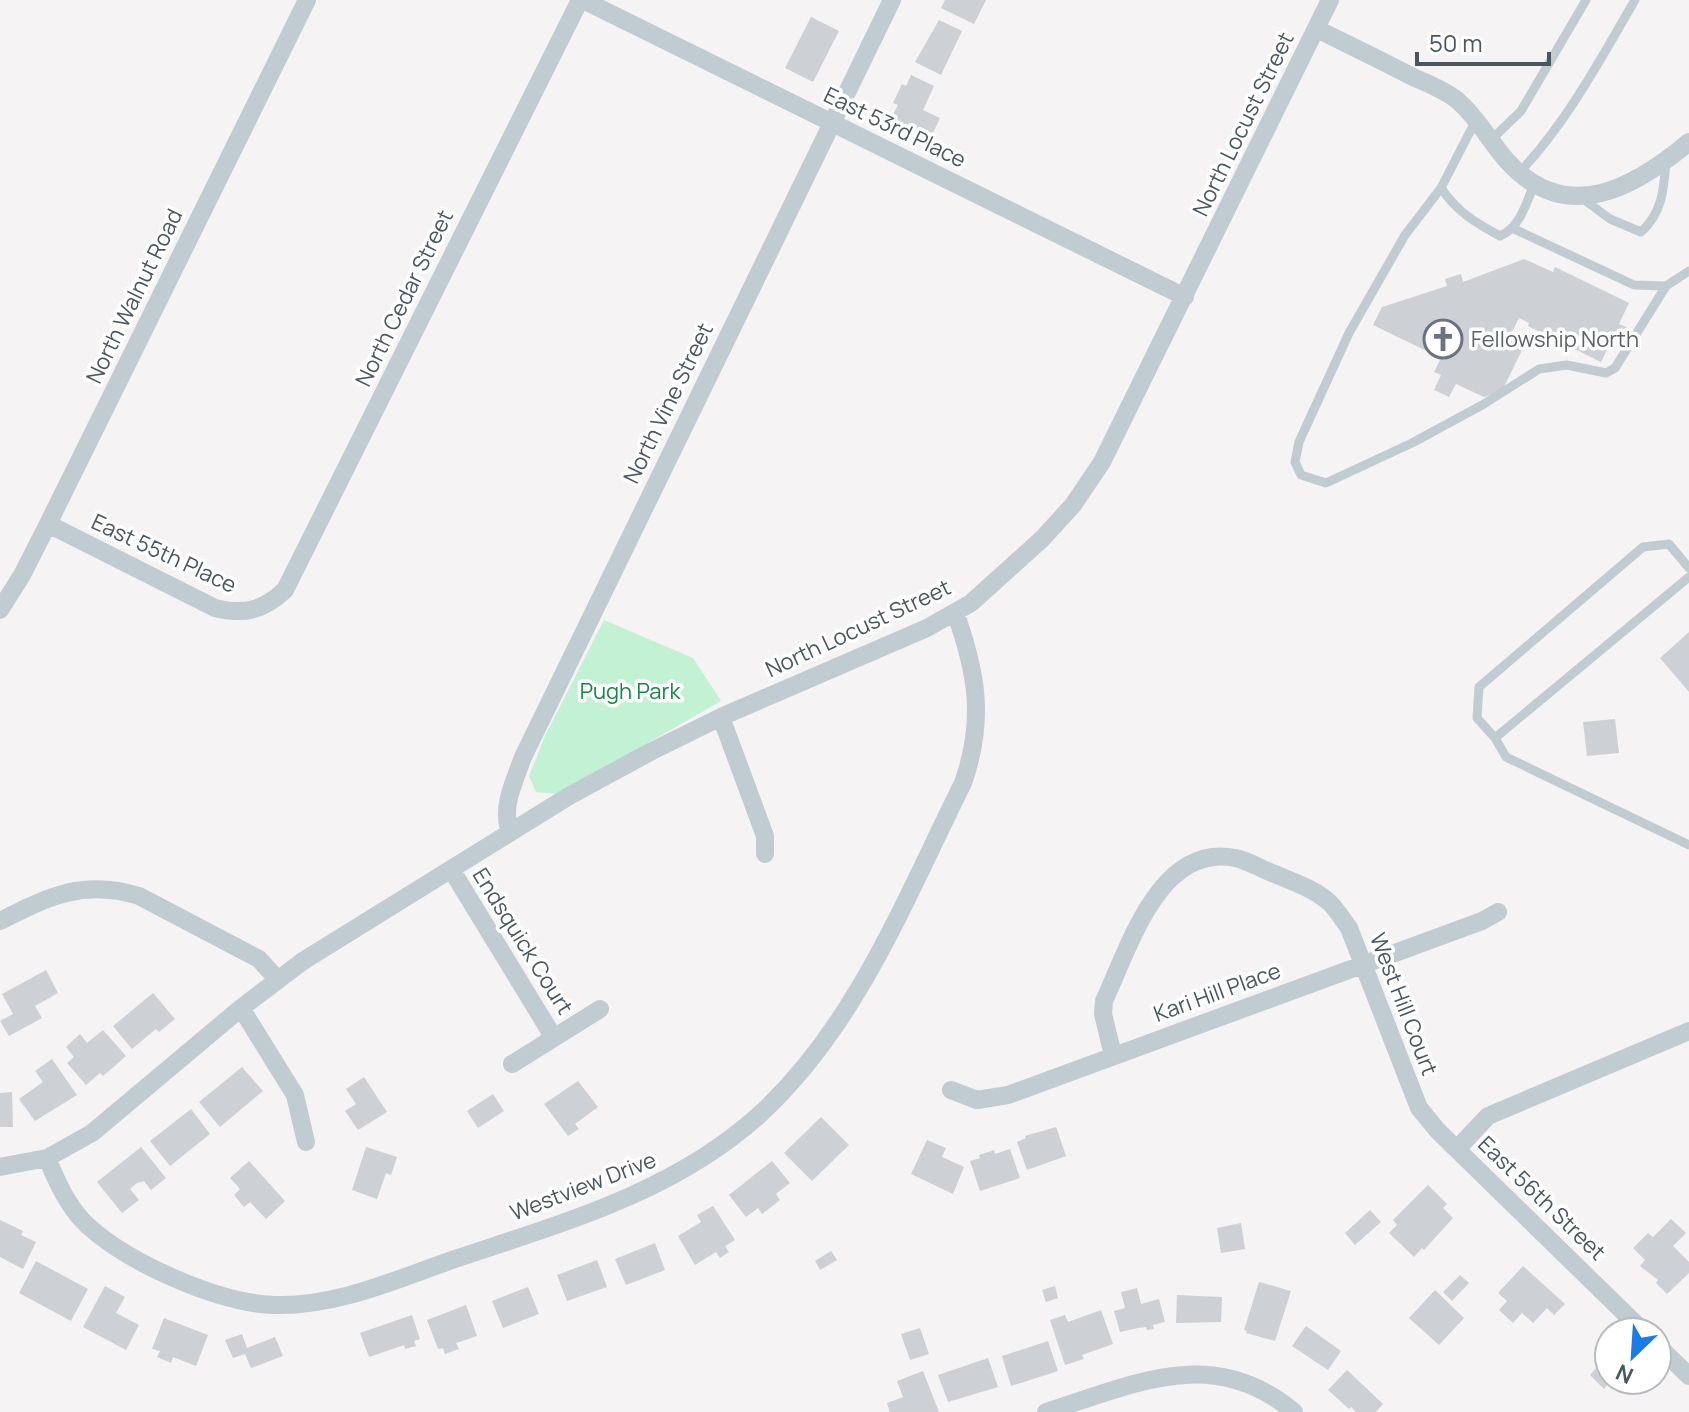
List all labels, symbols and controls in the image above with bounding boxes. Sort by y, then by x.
scale bar [1417,16,1549,66]
text: 50 m [1429,26,1483,59]
street label: North Locust Street [1185,27,1301,221]
street label: East 53rd Place [819,80,971,174]
street label: North Walnut Road [79,204,189,388]
street label: North Cedar Street [348,204,460,391]
street label: North Vine Street [616,318,720,488]
church icon: Fellowship North [1422,318,1464,360]
place label: Fellowship North [1471,324,1639,354]
street label: East 55th Place [87,506,241,600]
street label: North Locust Street [761,572,956,684]
park label: Pugh Park [580,676,681,706]
street label: Endsquick Court [466,862,580,1020]
street label: West Hill Court [1363,928,1445,1080]
street label: Kari Hill Place [1149,955,1285,1029]
street label: East 56th Street [1472,1129,1613,1267]
street label: Westview Drive [506,1144,660,1228]
north arrow [1593,1316,1673,1396]
text: N [1611,1357,1638,1391]

